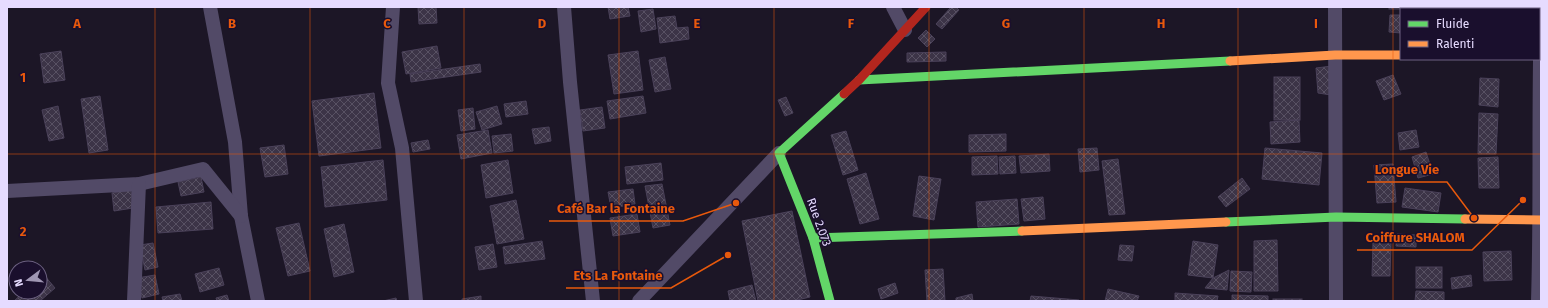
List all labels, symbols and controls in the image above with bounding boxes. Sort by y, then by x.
legend [1400,8,1540,60]
text: A [72,16,81,31]
text: B [228,16,236,31]
text: C [383,16,391,31]
text: D [538,16,547,31]
text: E [694,16,701,31]
text: F [848,16,855,31]
text: G [1002,16,1010,31]
text: H [1157,16,1165,31]
text: I [1314,16,1318,31]
text: Fluide [1436,17,1469,31]
text: Ralenti [1436,37,1474,51]
text: 1 [20,70,26,85]
callout: Longue Vie [1367,157,1447,182]
text: Longue Vie [1375,162,1439,177]
callout: Café Bar la Fontaine [549,196,683,221]
street label: Rue 2.073 [804,196,834,248]
text: Café Bar la Fontaine [557,201,675,216]
text: 2 [20,224,27,239]
callout: Coiffure SHALOM [1357,225,1472,250]
text: Coiffure SHALOM [1365,230,1465,245]
north arrow [8,260,48,300]
callout: Ets La Fontaine [566,263,671,288]
text: Ets La Fontaine [573,268,663,283]
text: N [12,277,26,288]

